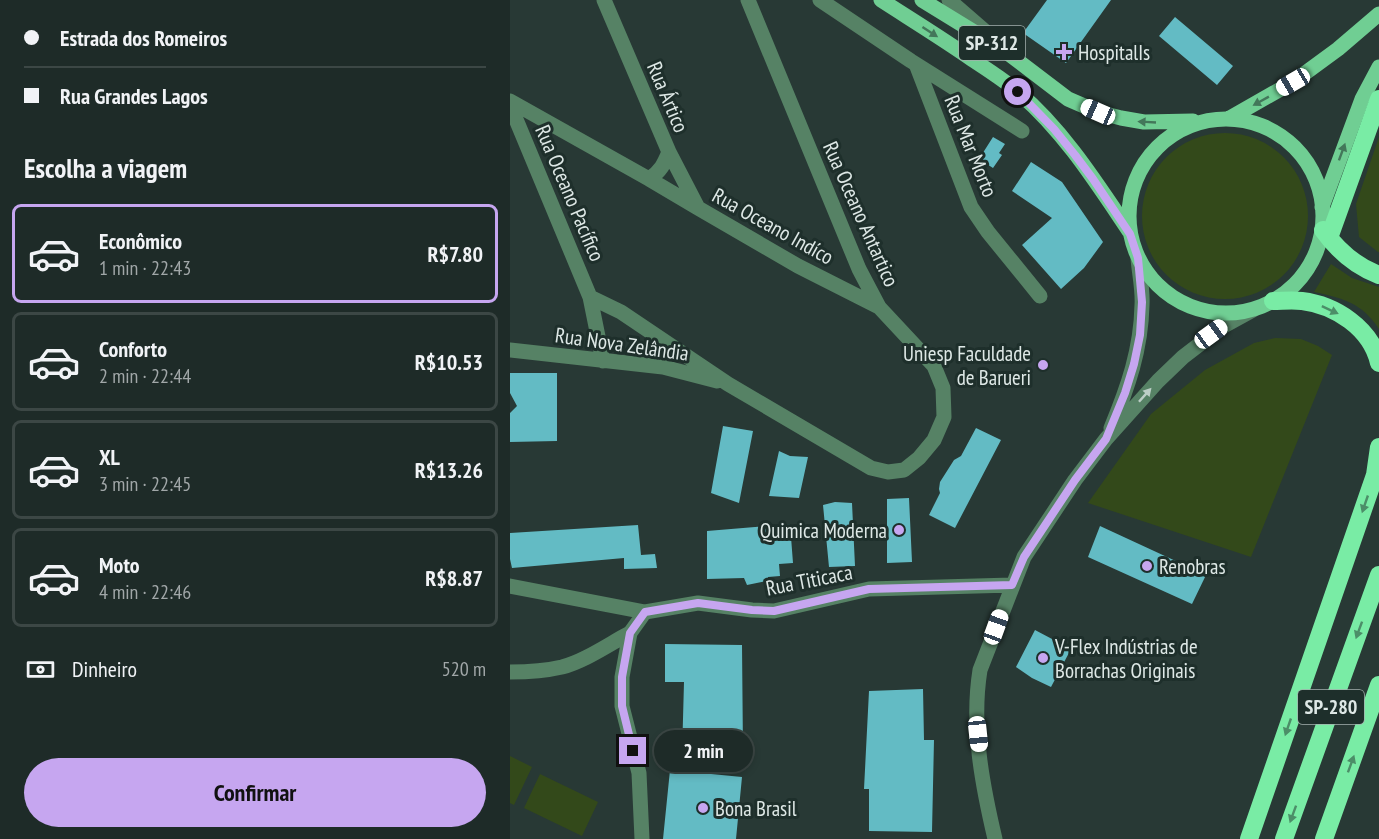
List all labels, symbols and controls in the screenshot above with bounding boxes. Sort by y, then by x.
text: Estrada dos Romeiros [60,24,227,52]
one-way arrow [922,26,938,37]
road number: SP-312 [959,26,1025,60]
place label: HospitalIs [1078,39,1150,66]
marker: HospitalIs [1055,43,1073,61]
street label: Rua Ártico [641,58,695,136]
car [1273,65,1313,99]
route start [1004,78,1031,105]
text: Rua Grandes Lagos [60,82,208,110]
street label: Rua Mar Morto [938,91,1004,201]
car [1078,96,1118,128]
one-way arrow [1253,96,1270,106]
one-way arrow [1137,117,1156,126]
street label: Rua Oceano Pacífico [529,121,611,265]
street label: Rua Oceano Antartico [817,137,905,291]
one-way arrow [1338,143,1348,161]
text: Escolha a viagem [24,151,187,185]
street label: Rua Oceano Indíco [708,182,838,270]
icon: car [27,227,81,281]
text: Econômico [99,227,182,255]
text: R$7.80 [427,240,483,268]
text: 1 min · 22:43 [99,255,191,281]
one-way arrow [1321,305,1338,314]
car [1191,316,1231,352]
street label: Rua Nova Zelândia [554,321,690,367]
icon: car [27,335,81,389]
text: Conforto [99,335,167,363]
place label: Uniesp Faculdade de Barueri [903,340,1031,391]
text: R$10.53 [415,348,483,376]
marker: Uniesp Faculdade de Barueri [1036,358,1050,372]
text: 2 min · 22:44 [99,363,191,389]
one-way arrow [1138,388,1151,403]
icon: car [27,443,81,497]
text: XL [99,443,120,471]
text: R$13.26 [415,456,483,484]
text: 3 min · 22:45 [99,471,191,497]
one-way arrow [1360,495,1370,513]
place label: Quimica Moderna [760,517,887,544]
marker: Quimica Moderna [892,523,906,537]
icon: car [27,551,81,605]
text: Moto [99,551,140,579]
place label: Renobras [1159,553,1226,580]
street label: Rua Titicaca [763,558,855,602]
marker: Renobras [1140,559,1154,573]
text: R$8.87 [425,564,483,592]
text: 4 min · 22:46 [99,579,191,605]
car [981,607,1011,647]
one-way arrow [1354,622,1364,640]
place label: V-Flex Indústrias de Borrachas Originais [1054,633,1198,684]
marker: V-Flex Indústrias de Borrachas Originais [1036,651,1050,665]
icon: cash [24,653,57,686]
text: Dinheiro [72,655,137,683]
text: 520 m [442,656,486,682]
road number: SP-280 [1298,690,1364,724]
car [967,715,989,753]
one-way arrow [1282,719,1292,737]
callout: 2 min [654,730,753,772]
route end [619,737,646,764]
text: 2 min [683,738,724,764]
one-way arrow [1346,755,1356,773]
button: Confirmar [24,758,486,827]
place label: Bona Brasil [715,795,797,822]
marker: Bona Brasil [696,801,710,815]
one-way arrow [1287,805,1297,823]

